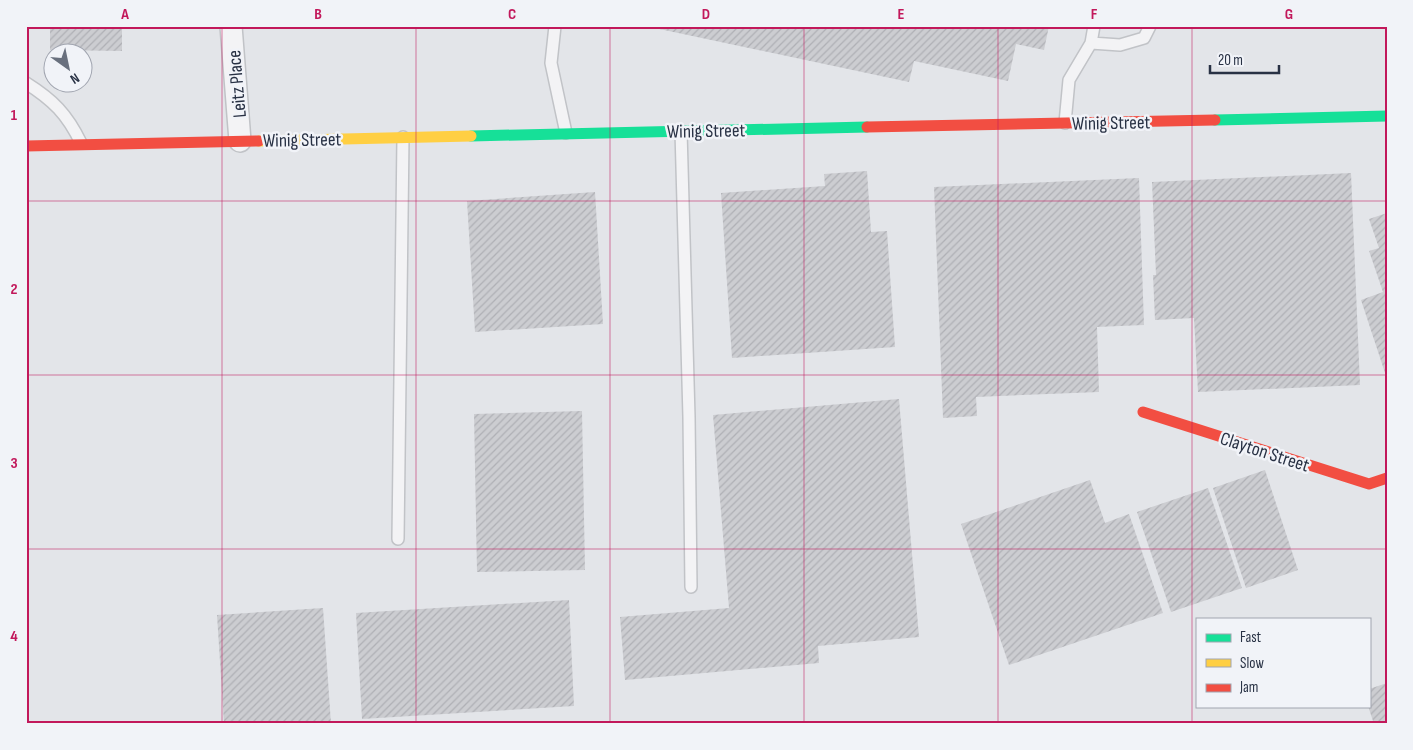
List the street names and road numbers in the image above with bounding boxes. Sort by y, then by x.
street label: Leitz Place [223,49,252,119]
street label: Winig Street [1072,111,1151,136]
street label: Winig Street [667,119,746,144]
street label: Winig Street [263,128,342,153]
street label: Clayton Street [1217,427,1312,478]

